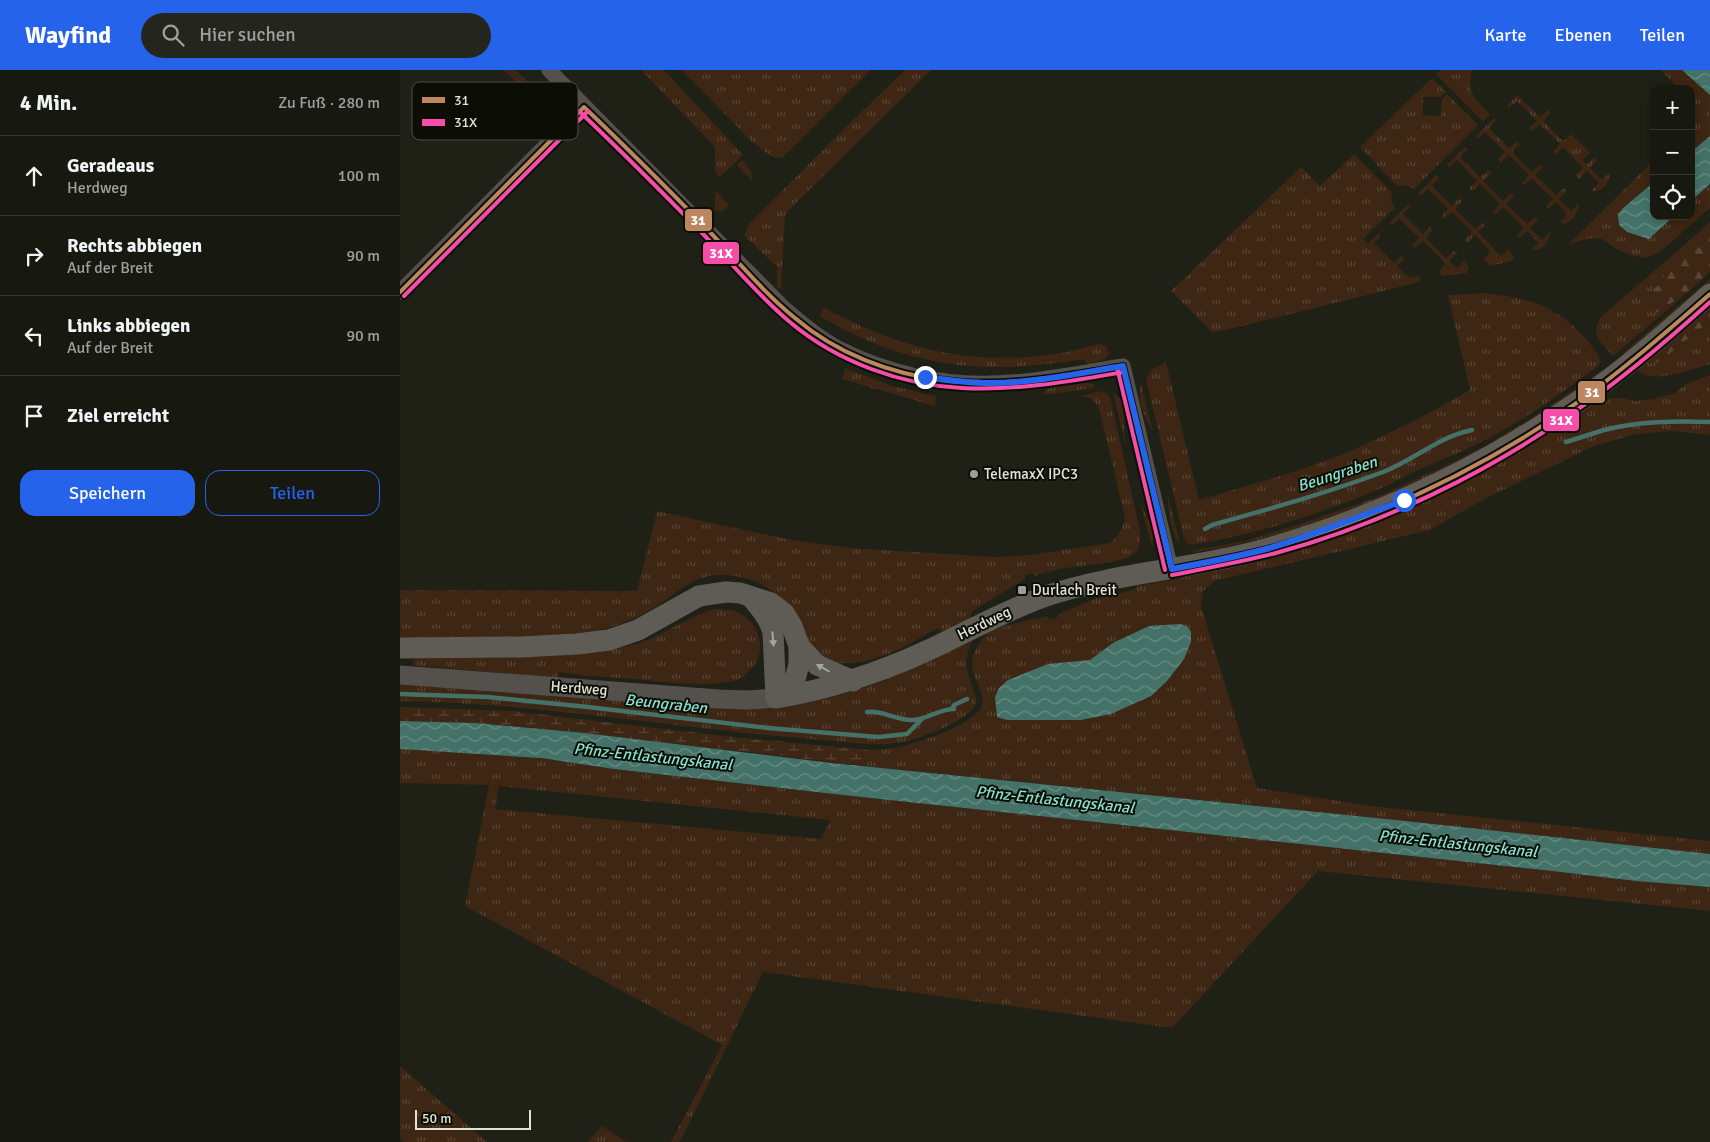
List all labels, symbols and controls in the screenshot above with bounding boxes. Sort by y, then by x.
search box [141,13,491,58]
text: Wayfind [25,20,111,50]
icon: search [159,21,187,49]
text: Hier suchen [199,23,296,47]
text: Karte [1484,24,1526,46]
text: Ebenen [1554,24,1612,46]
text: Teilen [1640,24,1685,46]
legend [412,82,578,140]
map controls [1650,85,1695,220]
button: + [1650,85,1695,130]
text: 4 Min. [20,90,77,116]
text: 31 [454,92,469,109]
text: Zu Fuß · 280 m [278,93,380,113]
text: 31X [454,114,477,131]
button: − [1650,130,1695,175]
text: Geradeaus [67,154,154,178]
icon: ahead [20,162,48,190]
text: 100 m [338,166,380,186]
button: locate [1650,175,1695,220]
text: Herdweg [67,178,128,198]
line badge: 31 [684,208,713,232]
text: 31 [690,212,706,229]
text: Rechts abbiegen [67,234,202,258]
line badge: 31X [702,241,740,265]
icon: right [20,242,48,270]
text: 31X [709,245,733,262]
text: 90 m [346,246,380,266]
text: Auf der Breit [67,258,153,278]
text: Links abbiegen [67,314,190,338]
icon: left [20,322,48,350]
text: 90 m [346,326,380,346]
text: Auf der Breit [67,338,153,358]
route end [914,366,937,389]
line badge: 31 [1577,380,1606,404]
text: 31 [1584,384,1600,401]
icon: arrive [20,402,48,430]
text: Ziel erreicht [67,404,169,428]
line badge: 31X [1542,408,1580,432]
text: 31X [1549,412,1573,429]
water label: Beungraben [1295,451,1381,496]
place label: TelemaxX IPC3 [984,465,1078,483]
marker: TelemaxX IPC3 [968,468,980,480]
button: Speichern [20,470,195,516]
button: Teilen [205,470,380,516]
route start [1393,489,1416,512]
place label: Durlach Breit [1032,581,1117,599]
marker: Durlach Breit [1016,584,1028,596]
street label: Herdweg [954,602,1014,644]
one-way arrow [769,632,777,648]
one-way arrow [816,663,829,672]
street label: Herdweg [550,677,608,699]
water label: Beungraben [624,690,709,718]
water label: Pfinz-Entlastungskanal [573,739,734,775]
water label: Pfinz-Entlastungskanal [975,782,1136,818]
water label: Pfinz-Entlastungskanal [1378,826,1539,862]
scale bar [415,1107,531,1130]
text: 50 m [422,1110,451,1127]

